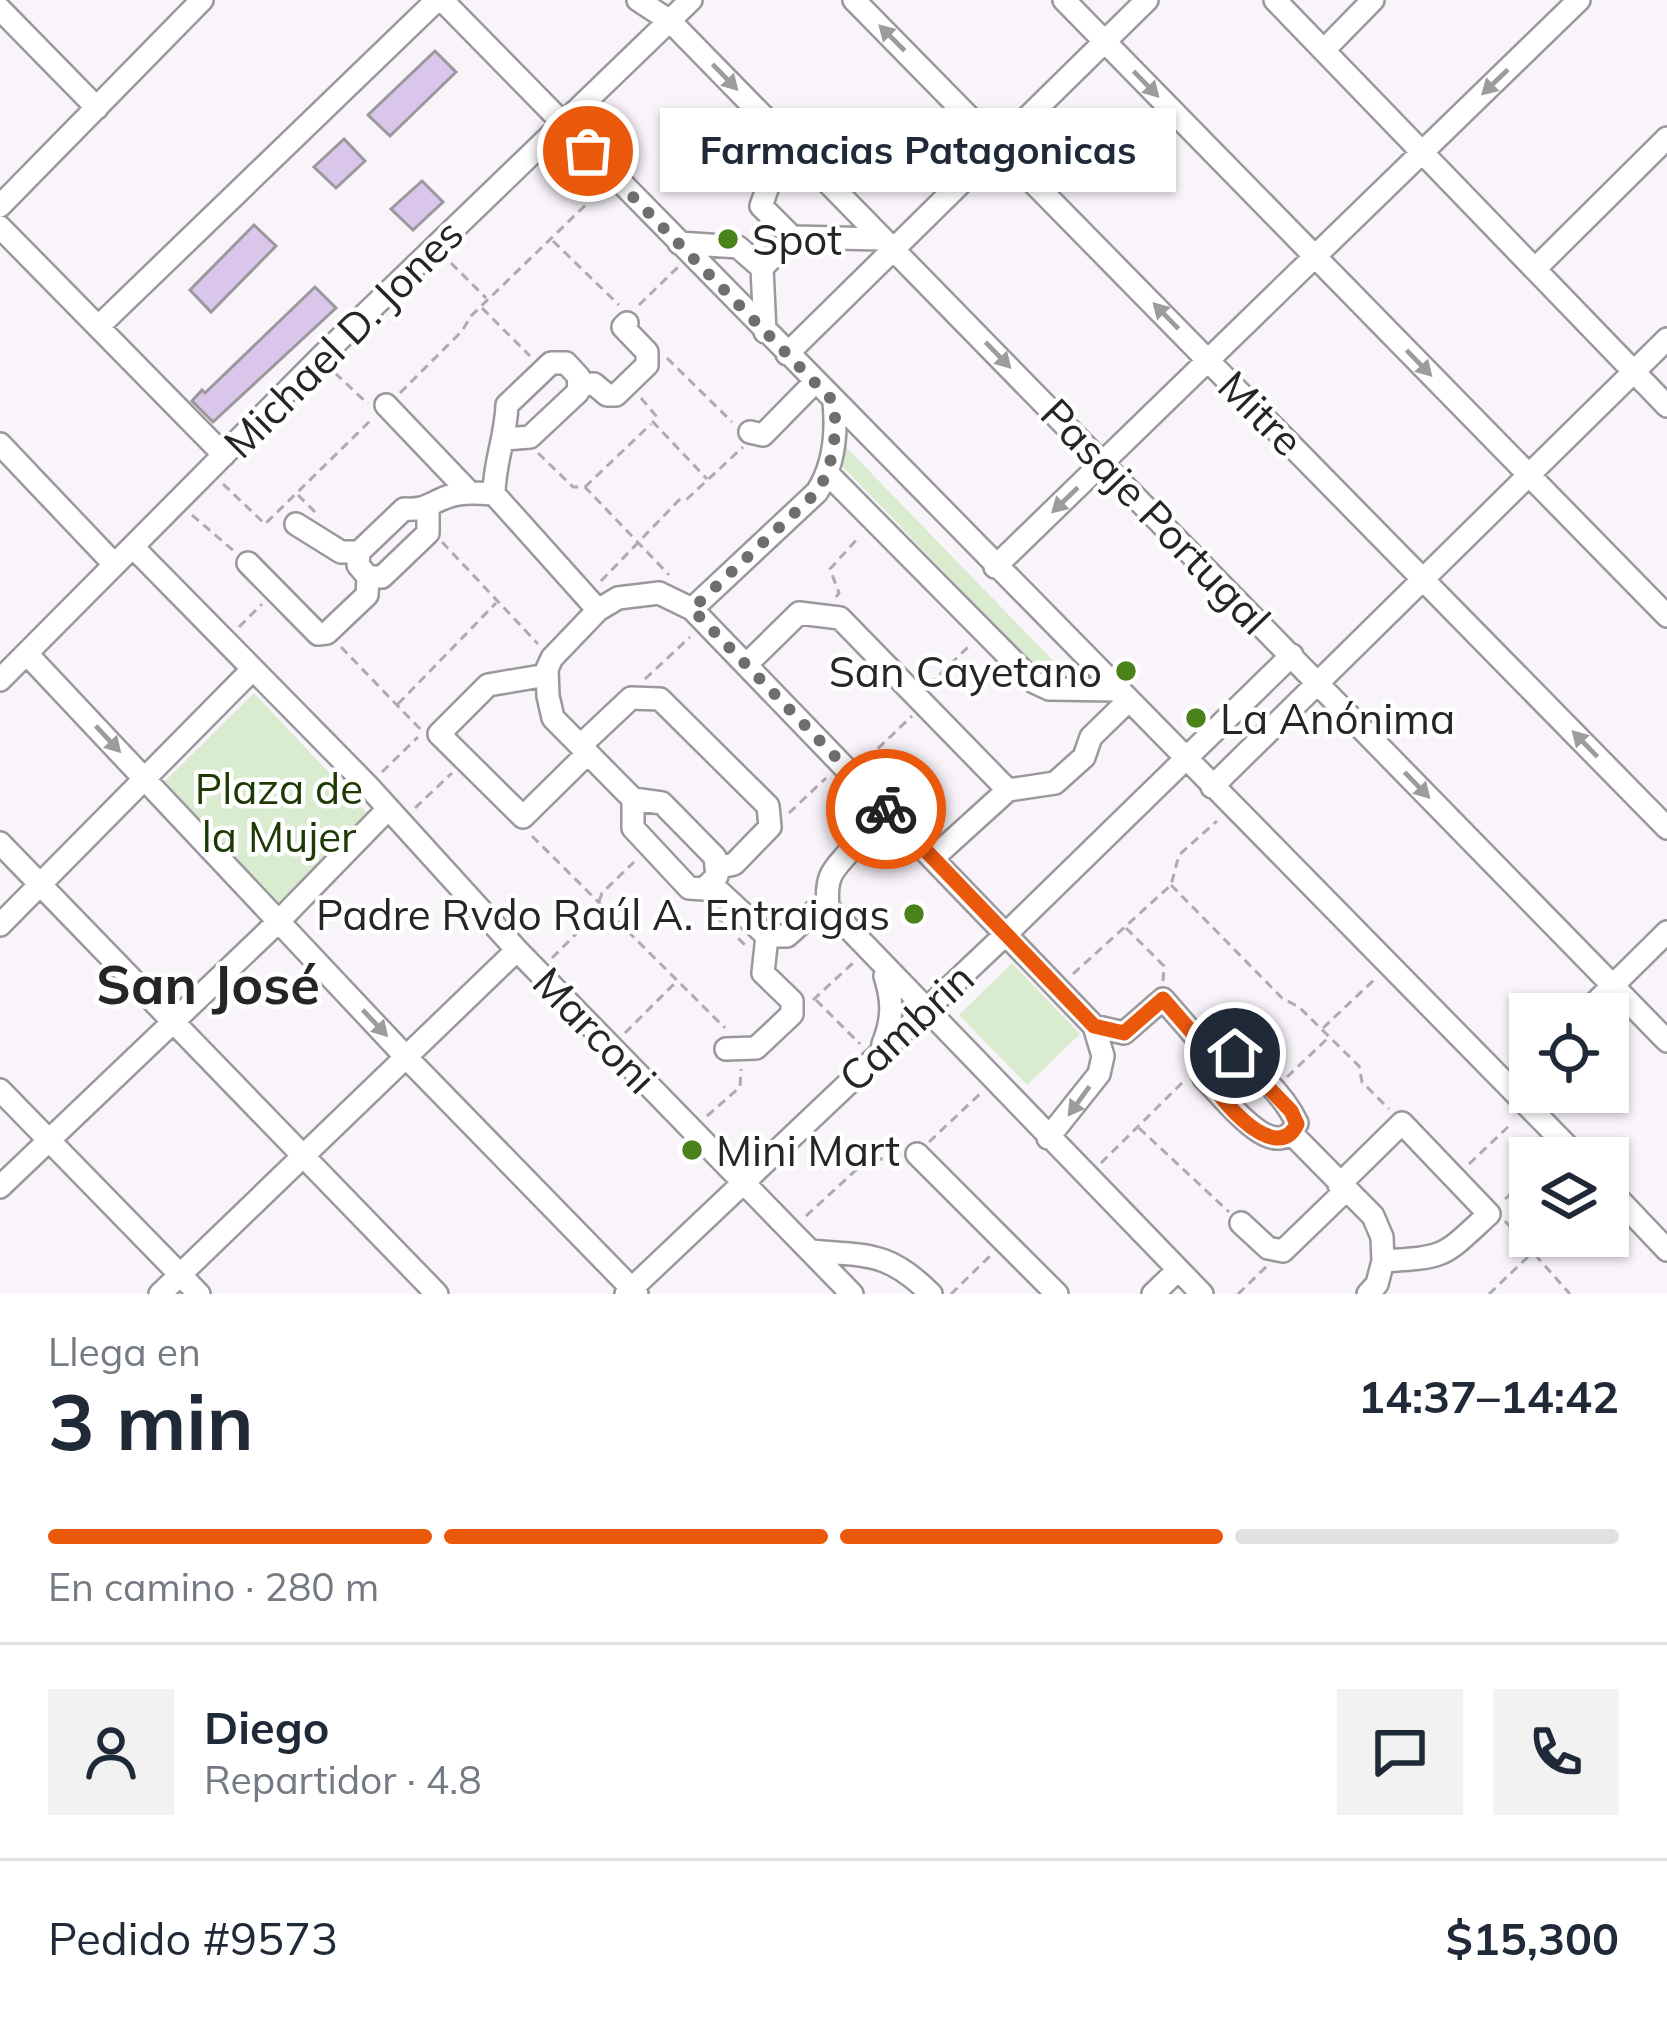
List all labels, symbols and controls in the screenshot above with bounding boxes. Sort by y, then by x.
one-way arrow [878,24,907,52]
one-way arrow [711,63,739,91]
one-way arrow [1481,67,1510,95]
one-way arrow [1132,69,1160,98]
pin [537,100,639,202]
callout: Farmacias Patagonicas [660,109,1176,193]
icon: bag [555,118,621,184]
text: Farmacias Patagonicas [699,125,1137,174]
street label: Michael D. Jones [212,207,474,469]
place label: Spot [752,213,842,266]
marker: Spot [715,226,741,252]
one-way arrow [1152,302,1180,331]
one-way arrow [984,341,1012,369]
one-way arrow [1404,348,1432,377]
street label: Mitre [1207,359,1315,467]
street label: Pasaje Portugal [1030,387,1282,645]
one-way arrow [1051,485,1080,513]
place label: San Cayetano [829,645,1102,698]
marker: San Cayetano [1113,658,1139,684]
place label: La Anónima [1220,692,1455,745]
marker: La Anónima [1183,705,1209,731]
one-way arrow [93,724,121,753]
one-way arrow [1572,730,1600,759]
courier [826,749,946,869]
park label: Plaza de la Mujer [195,762,363,863]
one-way arrow [1403,770,1431,799]
icon: bike [853,776,919,842]
place label: Padre Rvdo Raúl A. Entraigas [316,888,890,941]
marker: Padre Rvdo Raúl A. Entraigas [901,901,927,927]
district label: San José [96,950,320,1018]
street label: Cambrin [828,951,984,1103]
street label: Marconi [522,956,668,1104]
map controls [1509,993,1629,1257]
button: locate [1509,993,1629,1113]
pin [1184,1002,1286,1104]
one-way arrow [361,1008,388,1037]
icon: home [1202,1020,1268,1086]
one-way arrow [1068,1085,1092,1117]
place label: Mini Mart [716,1124,900,1177]
marker: Mini Mart [679,1137,705,1163]
button: layers [1509,1137,1629,1257]
text: Llega en [48,1327,201,1376]
text: 14:37–14:42 [1358,1368,1619,1424]
text: 3 min [48,1372,254,1470]
text: En camino · 280 m [48,1562,379,1611]
button: person [48,1689,174,1815]
button: chat [1337,1689,1463,1815]
button: phone [1493,1689,1619,1815]
text: Diego [204,1699,329,1755]
text: Repartidor · 4.8 [204,1755,482,1804]
text: Pedido #9573 [48,1910,338,1966]
text: $15,300 [1446,1910,1619,1966]

